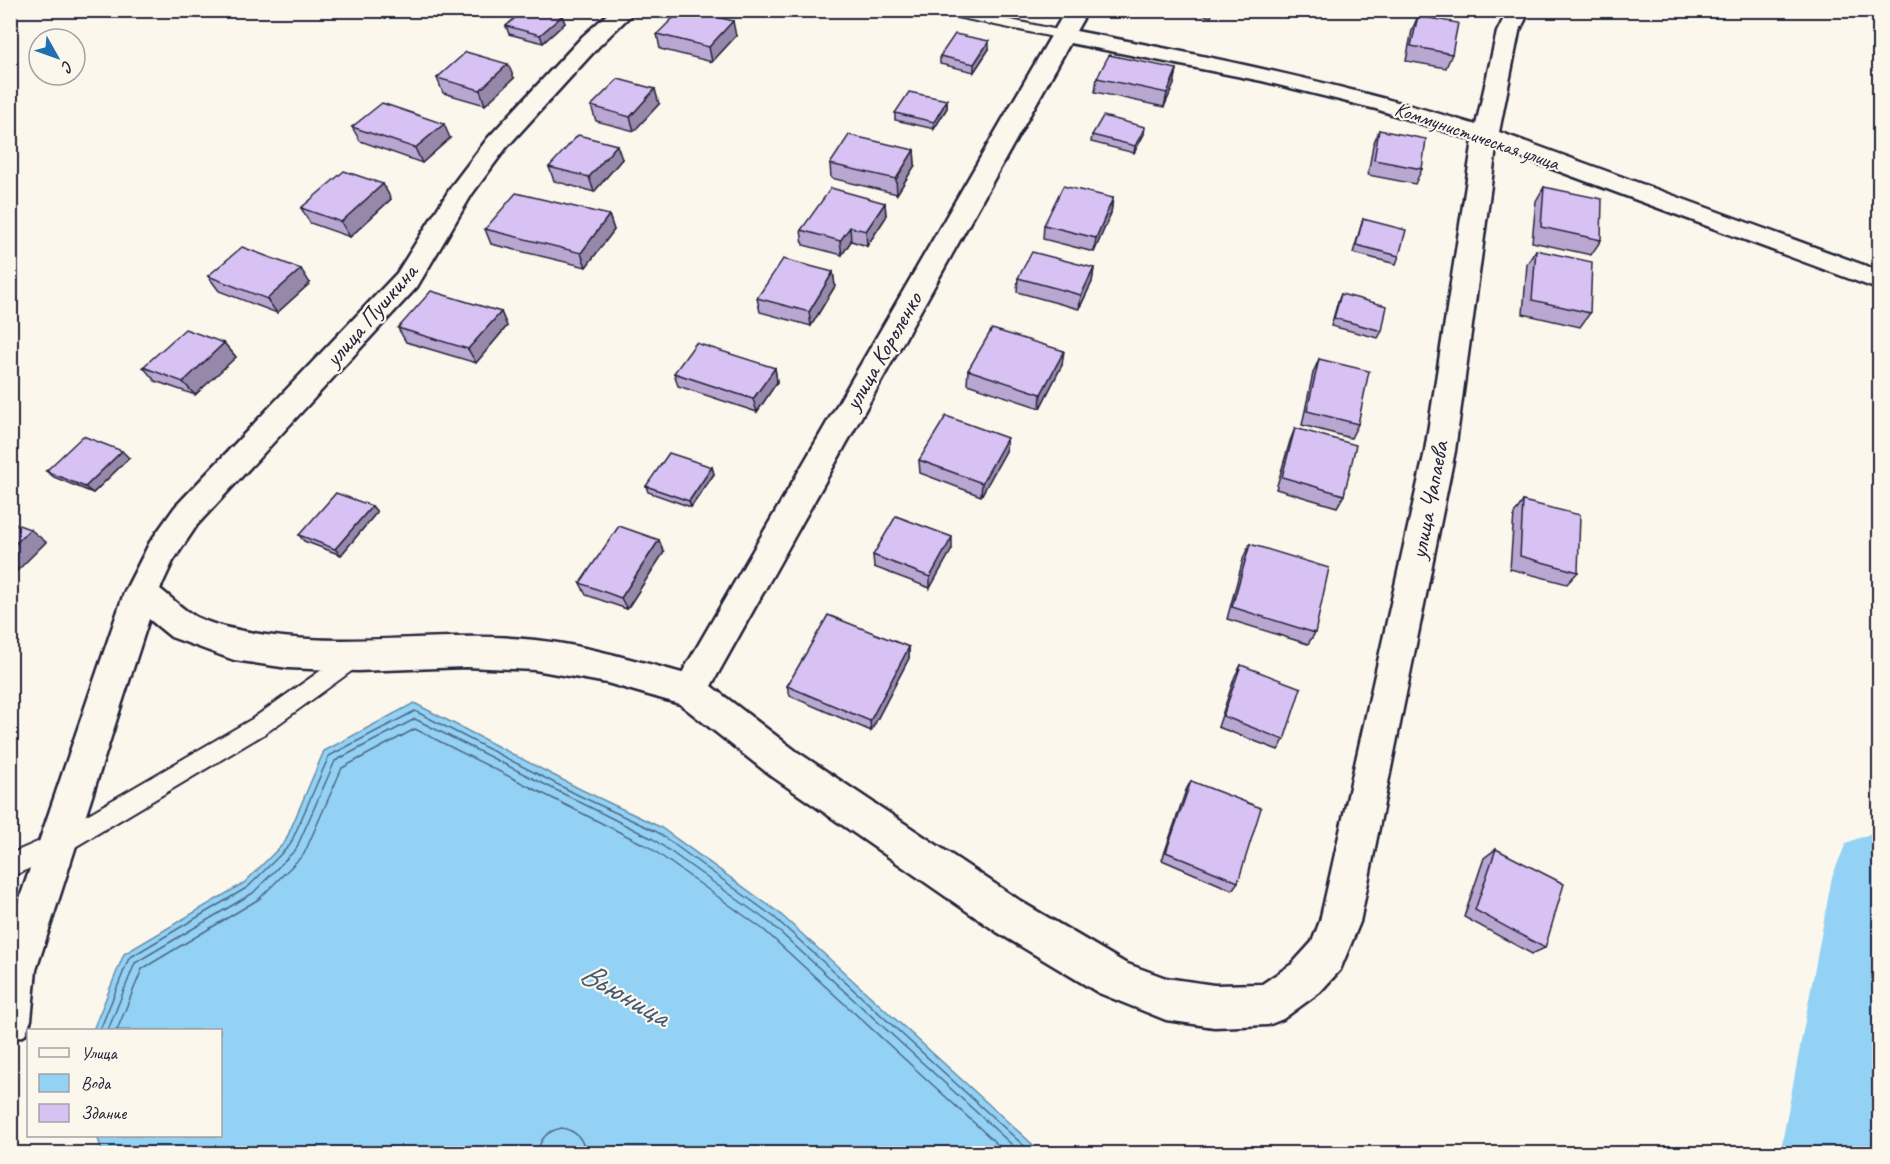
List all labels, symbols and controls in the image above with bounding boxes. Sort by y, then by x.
north arrow [27,27,87,87]
text: С [56,57,78,77]
street label: Коммунистическая улица [1392,96,1564,176]
street label: улица Пушкина [317,256,425,374]
street label: улица Короленко [836,285,930,417]
street label: улица Чапаева [1403,437,1455,563]
water label: Вьюница [573,952,680,1038]
legend [27,1029,222,1137]
text: Улица [81,1042,118,1064]
text: Вода [81,1072,112,1094]
text: Здание [81,1102,127,1124]

